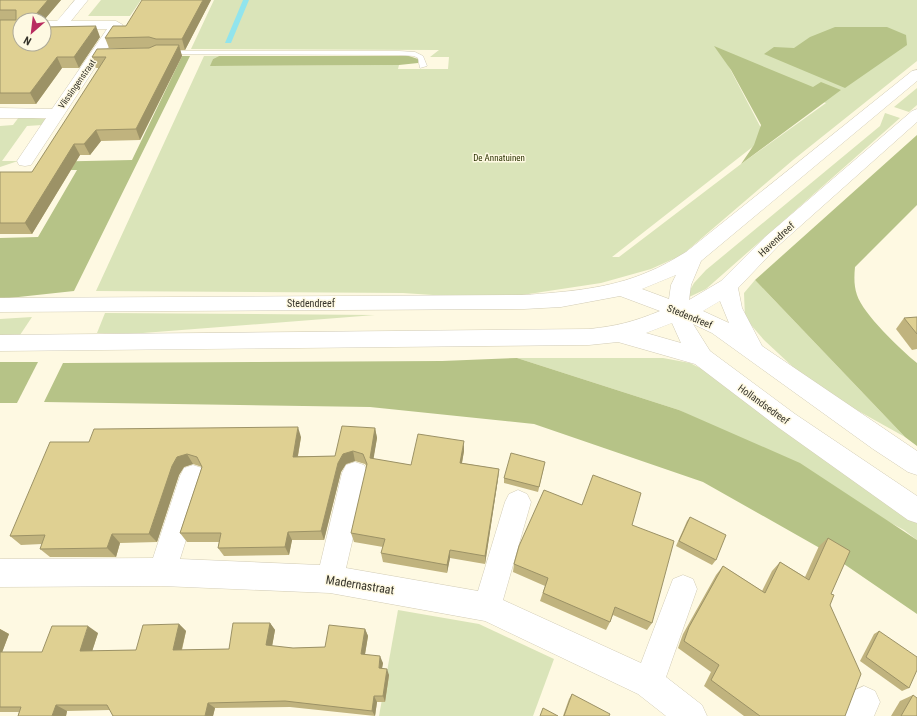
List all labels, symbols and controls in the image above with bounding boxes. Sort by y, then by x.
north arrow [12,12,52,52]
text: N [21,33,34,48]
street label: Vlissingenstraat [56,57,98,110]
park label: De Annatuinen [473,153,525,163]
street label: Havendreef [756,219,797,259]
street label: Stedendreef [287,298,336,309]
street label: Stedendreef [666,302,715,331]
street label: Hollandsedreef [736,382,792,427]
street label: Madernastraat [325,573,396,597]

